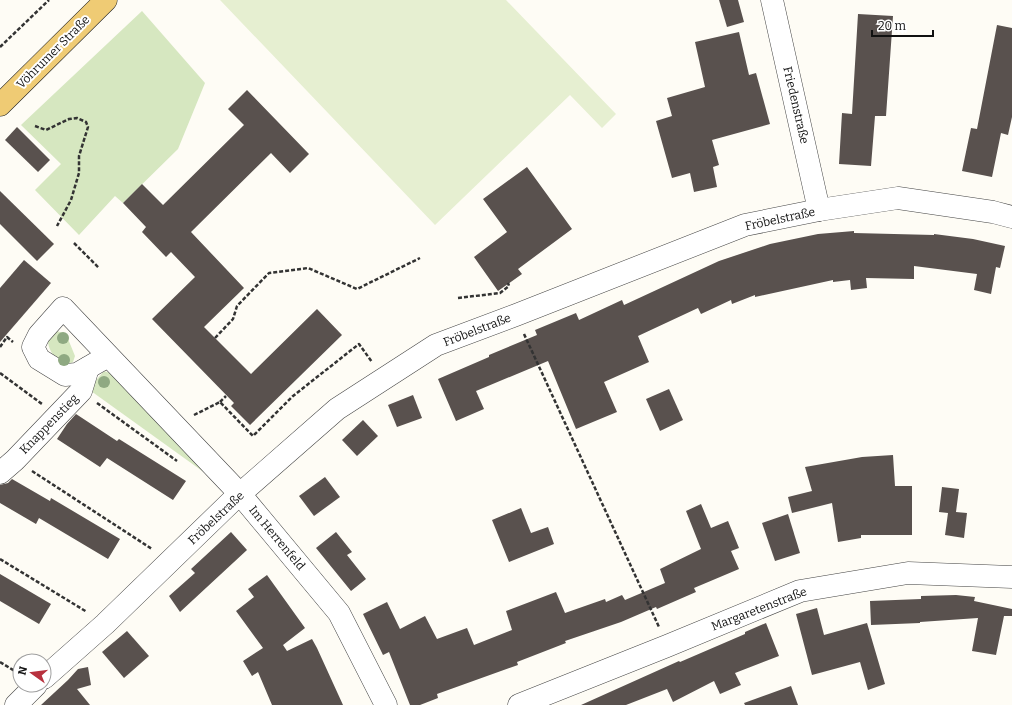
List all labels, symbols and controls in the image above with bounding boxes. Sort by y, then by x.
scale bar [872,12,933,38]
street label: Vöhrumer Straße [14,13,92,91]
text: 20 m [878,19,907,33]
street label: Friedenstraße [780,65,812,145]
street label: Fröbelstraße [744,205,816,233]
street label: Fröbelstraße [441,311,513,349]
street label: Knappenstieg [17,391,81,457]
street label: Fröbelstraße [185,489,247,547]
street label: Im Herrenfeld [246,503,308,573]
street label: Margaretenstraße [709,584,809,634]
north arrow [12,653,52,693]
text: N [15,665,30,676]

